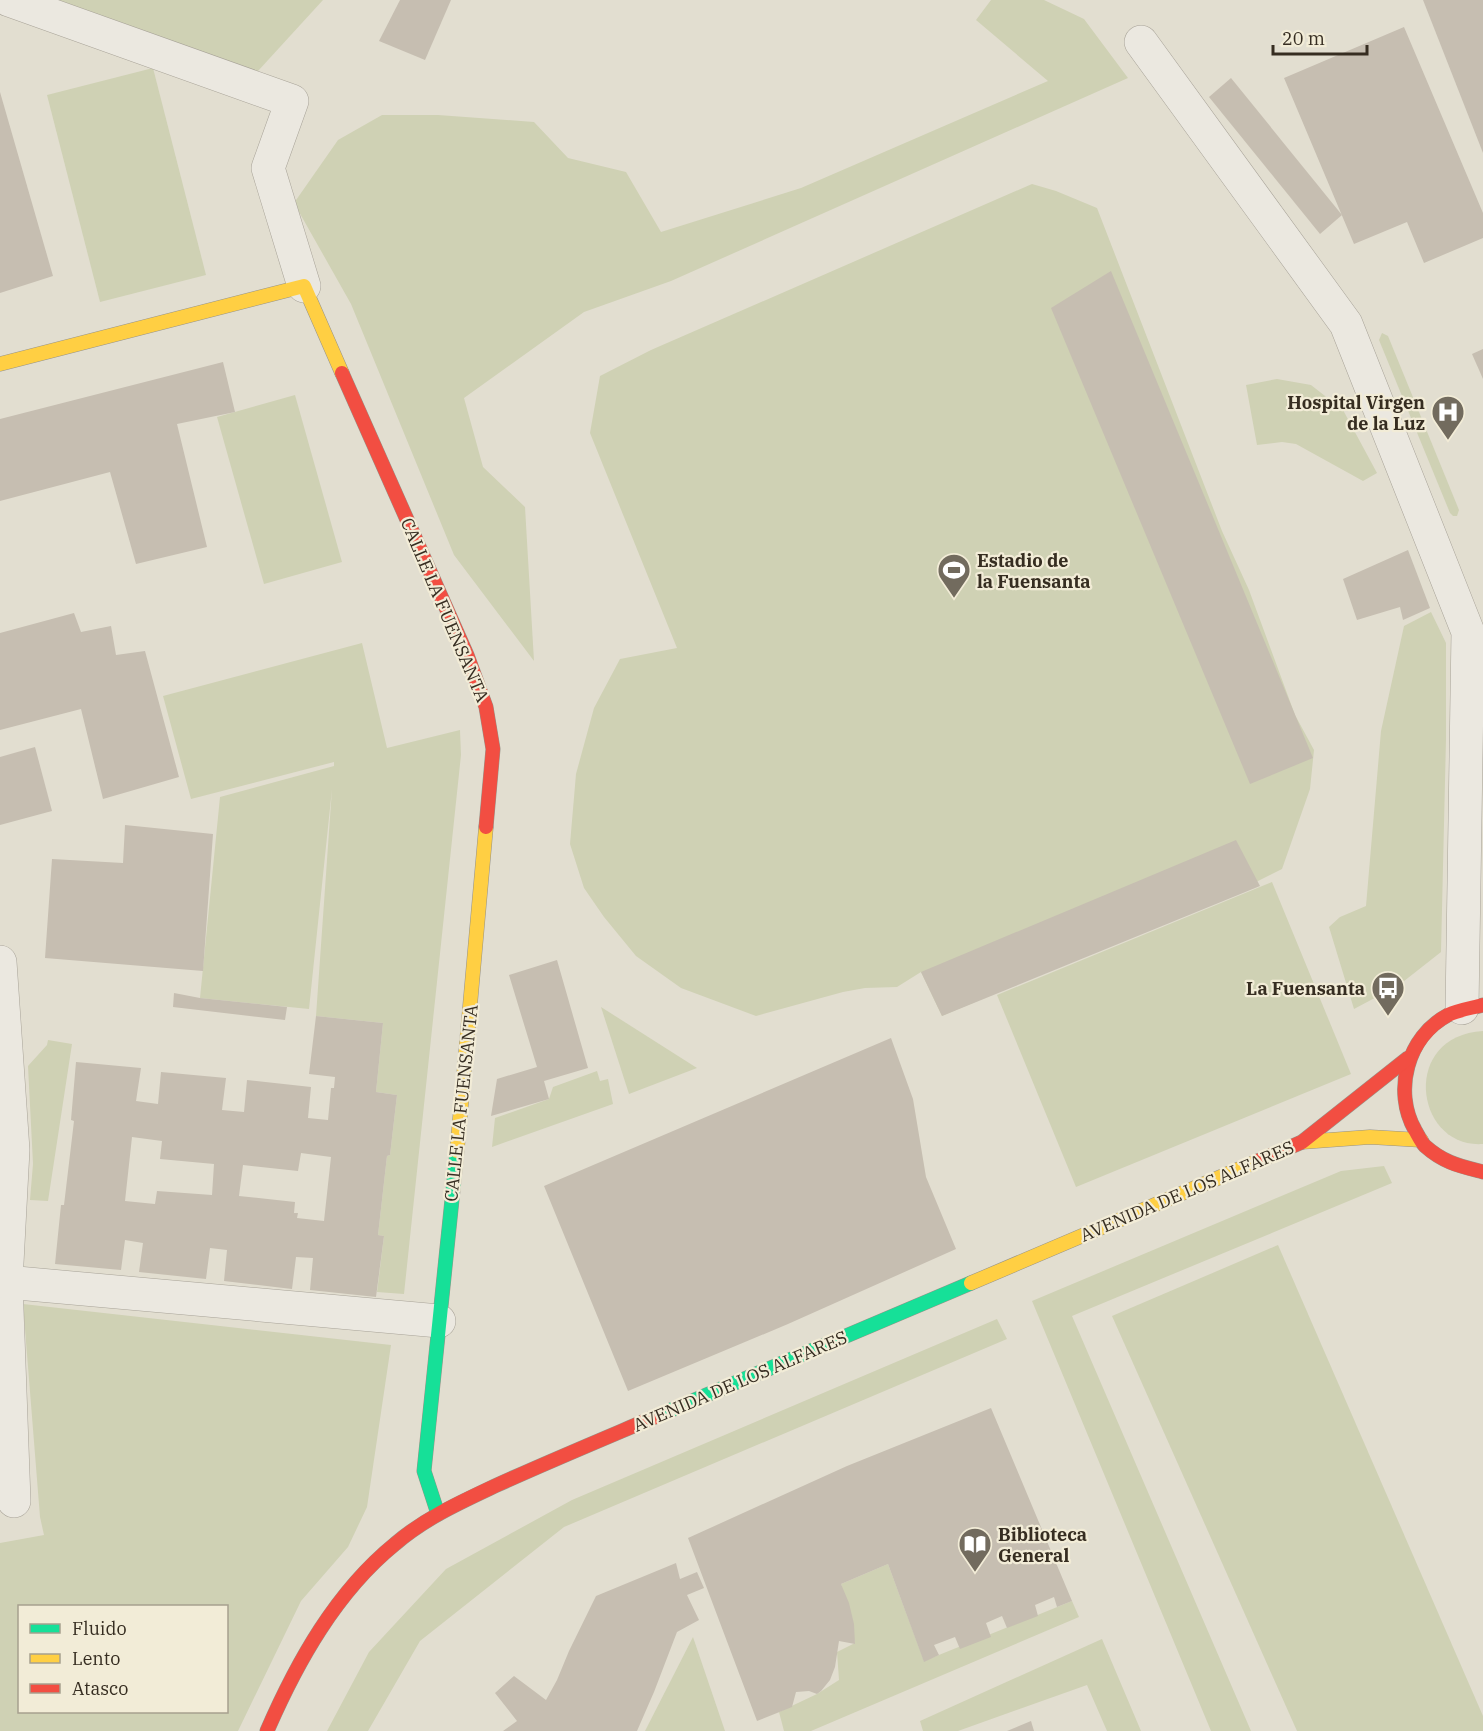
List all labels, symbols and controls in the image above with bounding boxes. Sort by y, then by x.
scale bar [1273,18,1368,56]
text: 20 m [1282,27,1325,50]
place label: Hospital Virgen de la Luz [1287,391,1425,435]
hospital icon: Hospital Virgen de la Luz [1430,394,1466,441]
street label: CALLE LA FUENSANTA [396,514,495,706]
place label: Estadio de la Fuensanta [977,549,1090,593]
sports icon: Estadio de la Fuensanta [936,552,972,599]
bus stop icon: La Fuensanta [1370,970,1406,1017]
place label: La Fuensanta [1246,977,1365,1000]
street label: CALLE LA FUENSANTA [439,1003,483,1203]
street label: AVENIDA DE LOS ALFARES [1076,1135,1298,1247]
street label: AVENIDA DE LOS ALFARES [629,1325,851,1437]
place label: Biblioteca General [998,1523,1087,1567]
library icon: Biblioteca General [957,1526,993,1573]
legend [18,1605,228,1713]
text: Fluido [72,1617,127,1640]
text: Lento [72,1647,120,1670]
text: Atasco [72,1677,128,1700]

